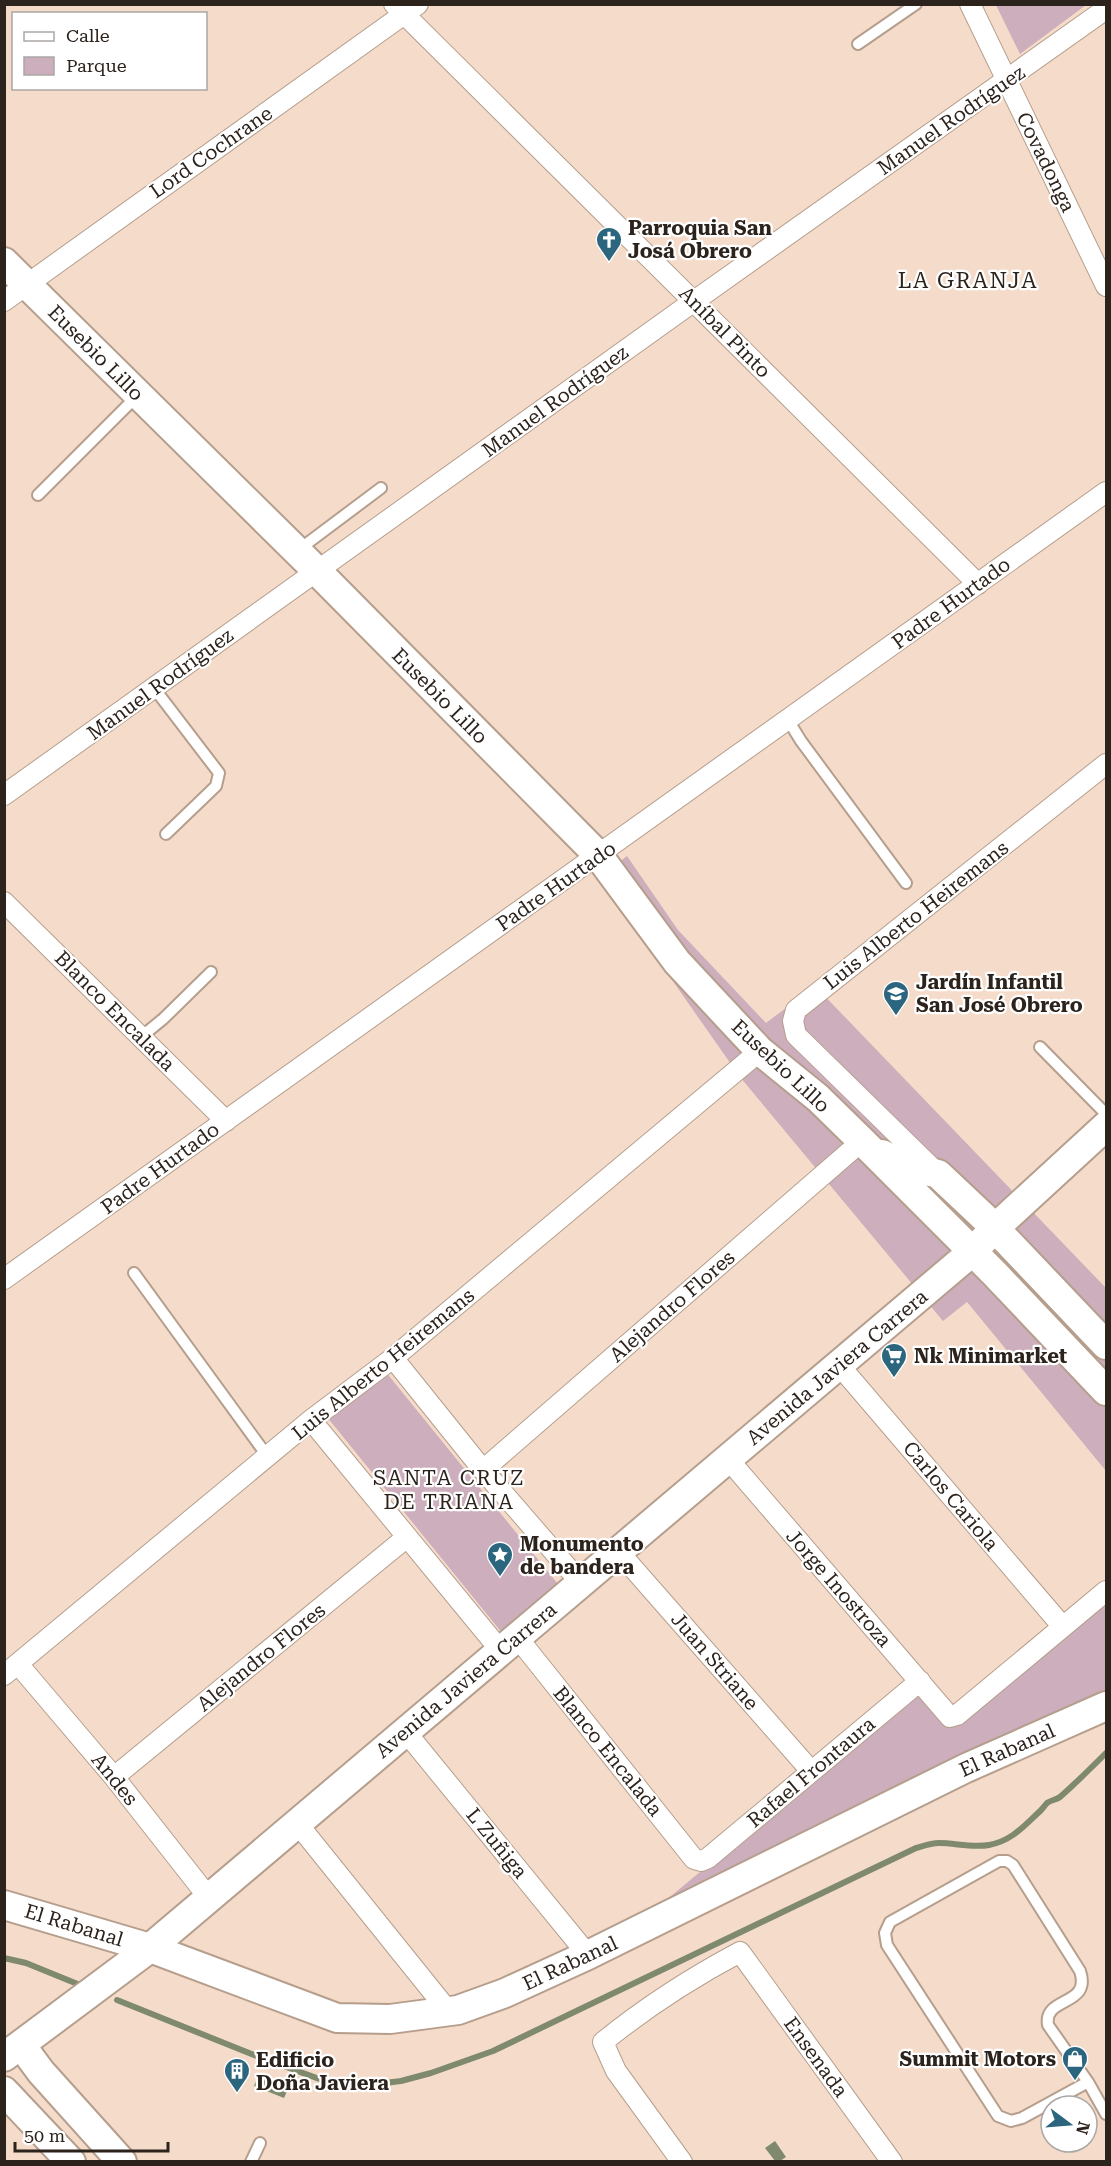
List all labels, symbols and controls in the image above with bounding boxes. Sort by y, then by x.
legend [12,12,207,90]
text: Calle [66,25,110,46]
text: Parque [66,55,127,76]
street label: Manuel Rodríguez [873,60,1029,180]
street label: Lord Cochrane [145,101,277,203]
street label: Covadonga [1012,108,1081,216]
place label: Parroquia San Josá Obrero [628,216,772,263]
church icon: Parroquia San Josá Obrero [594,225,624,263]
district label: LA GRANJA [898,268,1038,293]
street label: Aníbal Pinto [674,281,776,383]
street label: Eusebio Lillo [43,300,149,406]
street label: Manuel Rodríguez [477,340,633,462]
street label: Padre Hurtado [887,552,1015,654]
street label: Manuel Rodríguez [82,623,238,745]
street label: Eusebio Lillo [387,643,493,749]
street label: Luis Alberto Heiremans [819,835,1013,995]
street label: Padre Hurtado [492,836,620,936]
street label: Blanco Encalada [50,946,180,1076]
place label: Jardín Infantil San José Obrero [916,970,1083,1017]
school or university icon: Jardín Infantil San José Obrero [881,979,911,1017]
street label: Eusebio Lillo [727,1014,835,1118]
street label: Padre Hurtado [96,1117,224,1219]
street label: Alejandro Flores [604,1245,740,1367]
street label: Luis Alberto Heiremans [287,1283,479,1445]
street label: Avenida Javiera Carrera [742,1284,932,1450]
supermarket icon: Nk Minimarket [879,1341,909,1379]
place label: Nk Minimarket [914,1344,1067,1368]
street label: Carlos Cariola [898,1436,1004,1556]
district label: SANTA CRUZ DE TRIANA [373,1466,525,1514]
street label: Jorge Inostroza [781,1524,897,1652]
place label: Monumento de bandera [520,1532,644,1579]
place icon: Monumento de bandera [485,1540,515,1578]
street label: Avenida Javiera Carrera [371,1597,561,1763]
street label: Alejandro Flores [192,1598,330,1716]
street label: Juan Striane [666,1607,764,1715]
street label: Blanco Encalada [548,1681,668,1821]
street label: Rafael Frontaura [742,1712,880,1832]
street label: El Rabanal [955,1718,1059,1782]
street label: Andes [87,1748,143,1810]
street label: L Zuñiga [461,1803,533,1883]
street label: El Rabanal [22,1899,126,1951]
street label: El Rabanal [519,1931,621,1995]
street label: Ensenada [779,2012,853,2102]
shop icon: Summit Motors [1060,2044,1090,2082]
place label: Summit Motors [899,2047,1056,2071]
place label: Edificio Doña Javiera [256,2048,389,2095]
building icon: Edificio Doña Javiera [222,2056,252,2094]
north arrow [1039,2094,1099,2154]
scale bar [15,2115,168,2153]
text: N [1072,2119,1094,2137]
text: 50 m [24,2125,65,2146]

